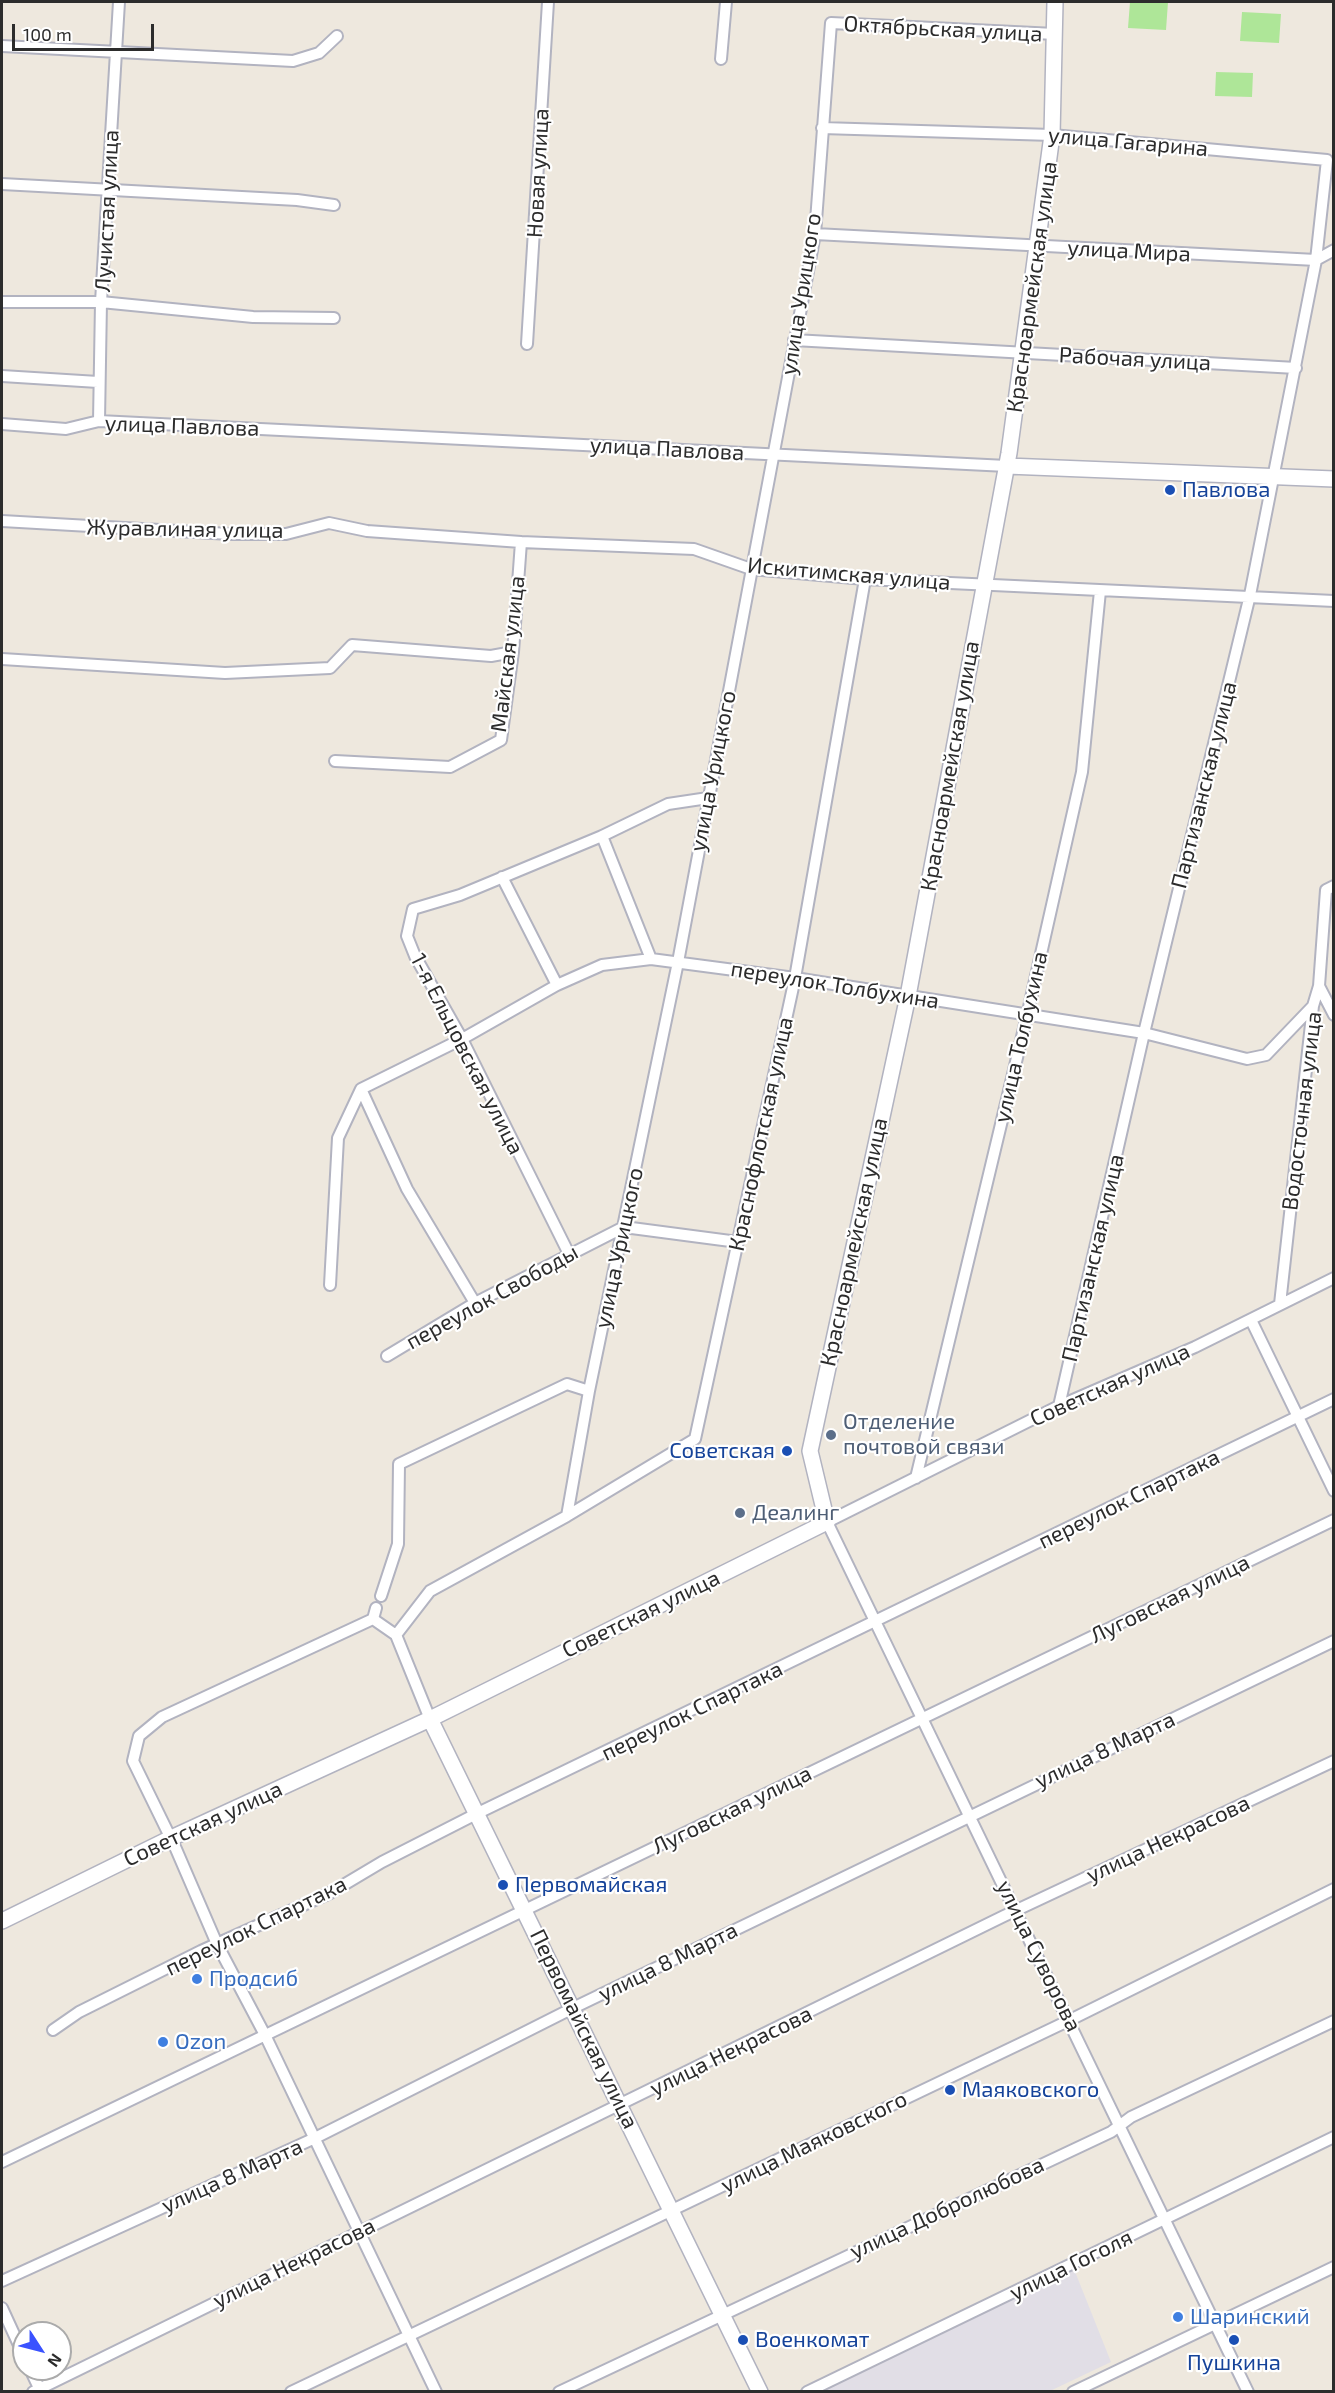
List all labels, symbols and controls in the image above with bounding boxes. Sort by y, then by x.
street label: Октябрьская улица [843,11,1043,47]
scale bar [15,12,158,50]
text: 100 m [23,23,72,45]
street label: Новая улица [521,107,555,239]
street label: улица Гагарина [1047,122,1209,162]
street label: Лучистая улица [90,129,124,293]
street label: Красноармейская улица [1001,160,1063,414]
street label: улица Урицкого [775,211,827,377]
street label: улица Мира [1067,235,1191,267]
street label: Рабочая улица [1058,342,1212,376]
street label: улица Павлова [104,410,260,442]
street label: улица Павлова [589,432,745,466]
place label: Павлова [1182,477,1270,503]
marker: Павлова [1163,483,1177,497]
street label: Журавлиная улица [86,514,284,544]
street label: Искитимская улица [746,552,952,596]
street label: Майская улица [485,574,531,734]
street label: Красноармейская улица [915,639,985,893]
street label: Партизанская улица [1166,679,1242,891]
street label: улица Урицкого [684,688,742,854]
street label: 1-я Ельцовская улица [405,949,529,1159]
street label: улица Толбухина [988,949,1054,1125]
street label: переулок Толбухина [729,955,941,1015]
street label: Водосточная улица [1277,1010,1327,1212]
street label: Краснофлотская улица [723,1015,799,1253]
street label: Красноармейская улица [815,1115,893,1369]
street label: Партизанская улица [1056,1152,1130,1364]
street label: улица Урицкого [589,1165,649,1331]
street label: переулок Свободы [401,1239,583,1355]
street label: Советская улица [1026,1338,1194,1432]
place label: Отделение почтовой связи [843,1409,1004,1460]
marker: Отделение почтовой связи [824,1428,838,1442]
place label: Советская [669,1438,775,1464]
marker: Советская [780,1444,794,1458]
street label: переулок Спартака [1034,1444,1224,1554]
place label: Деалинг [752,1500,839,1526]
marker: Деалинг [733,1506,747,1520]
street label: Луговская улица [1086,1549,1254,1649]
street label: Советская улица [558,1564,724,1664]
street label: переулок Спартака [597,1656,787,1766]
street label: улица 8 Марта [1031,1706,1179,1794]
street label: Луговская улица [648,1760,816,1860]
street label: Советская улица [119,1776,287,1872]
street label: улица Некрасова [1082,1790,1254,1888]
street label: переулок Спартака [161,1871,351,1981]
place label: Первомайская [515,1872,667,1898]
street label: улица Суворова [991,1876,1087,2036]
marker: Первомайская [496,1878,510,1892]
street label: улица 8 Марта [594,1917,742,2007]
street label: Первомайская улица [524,1925,644,2133]
place label: Продсиб [209,1966,298,1992]
marker: Продсиб [190,1972,204,1986]
street label: улица Некрасова [646,2000,816,2102]
place label: Ozon [175,2029,226,2055]
marker: Ozon [156,2035,170,2049]
place label: Маяковского [962,2077,1099,2103]
marker: Маяковского [943,2083,957,2097]
street label: улица Маяковского [717,2085,911,2199]
street label: улица 8 Марта [157,2133,307,2219]
street label: улица Добролюбова [846,2151,1048,2265]
street label: улица Некрасова [209,2212,379,2314]
street label: улица Гоголя [1005,2224,1137,2306]
place label: Шаринский [1190,2304,1310,2330]
marker: Шаринский [1171,2310,1185,2324]
north arrow [12,2321,72,2381]
place label: Военкомат [755,2327,870,2353]
marker: Военкомат [736,2333,750,2347]
marker: Пушкина [1227,2333,1241,2347]
text: N [44,2350,66,2371]
place label: Пушкина [1187,2350,1281,2376]

